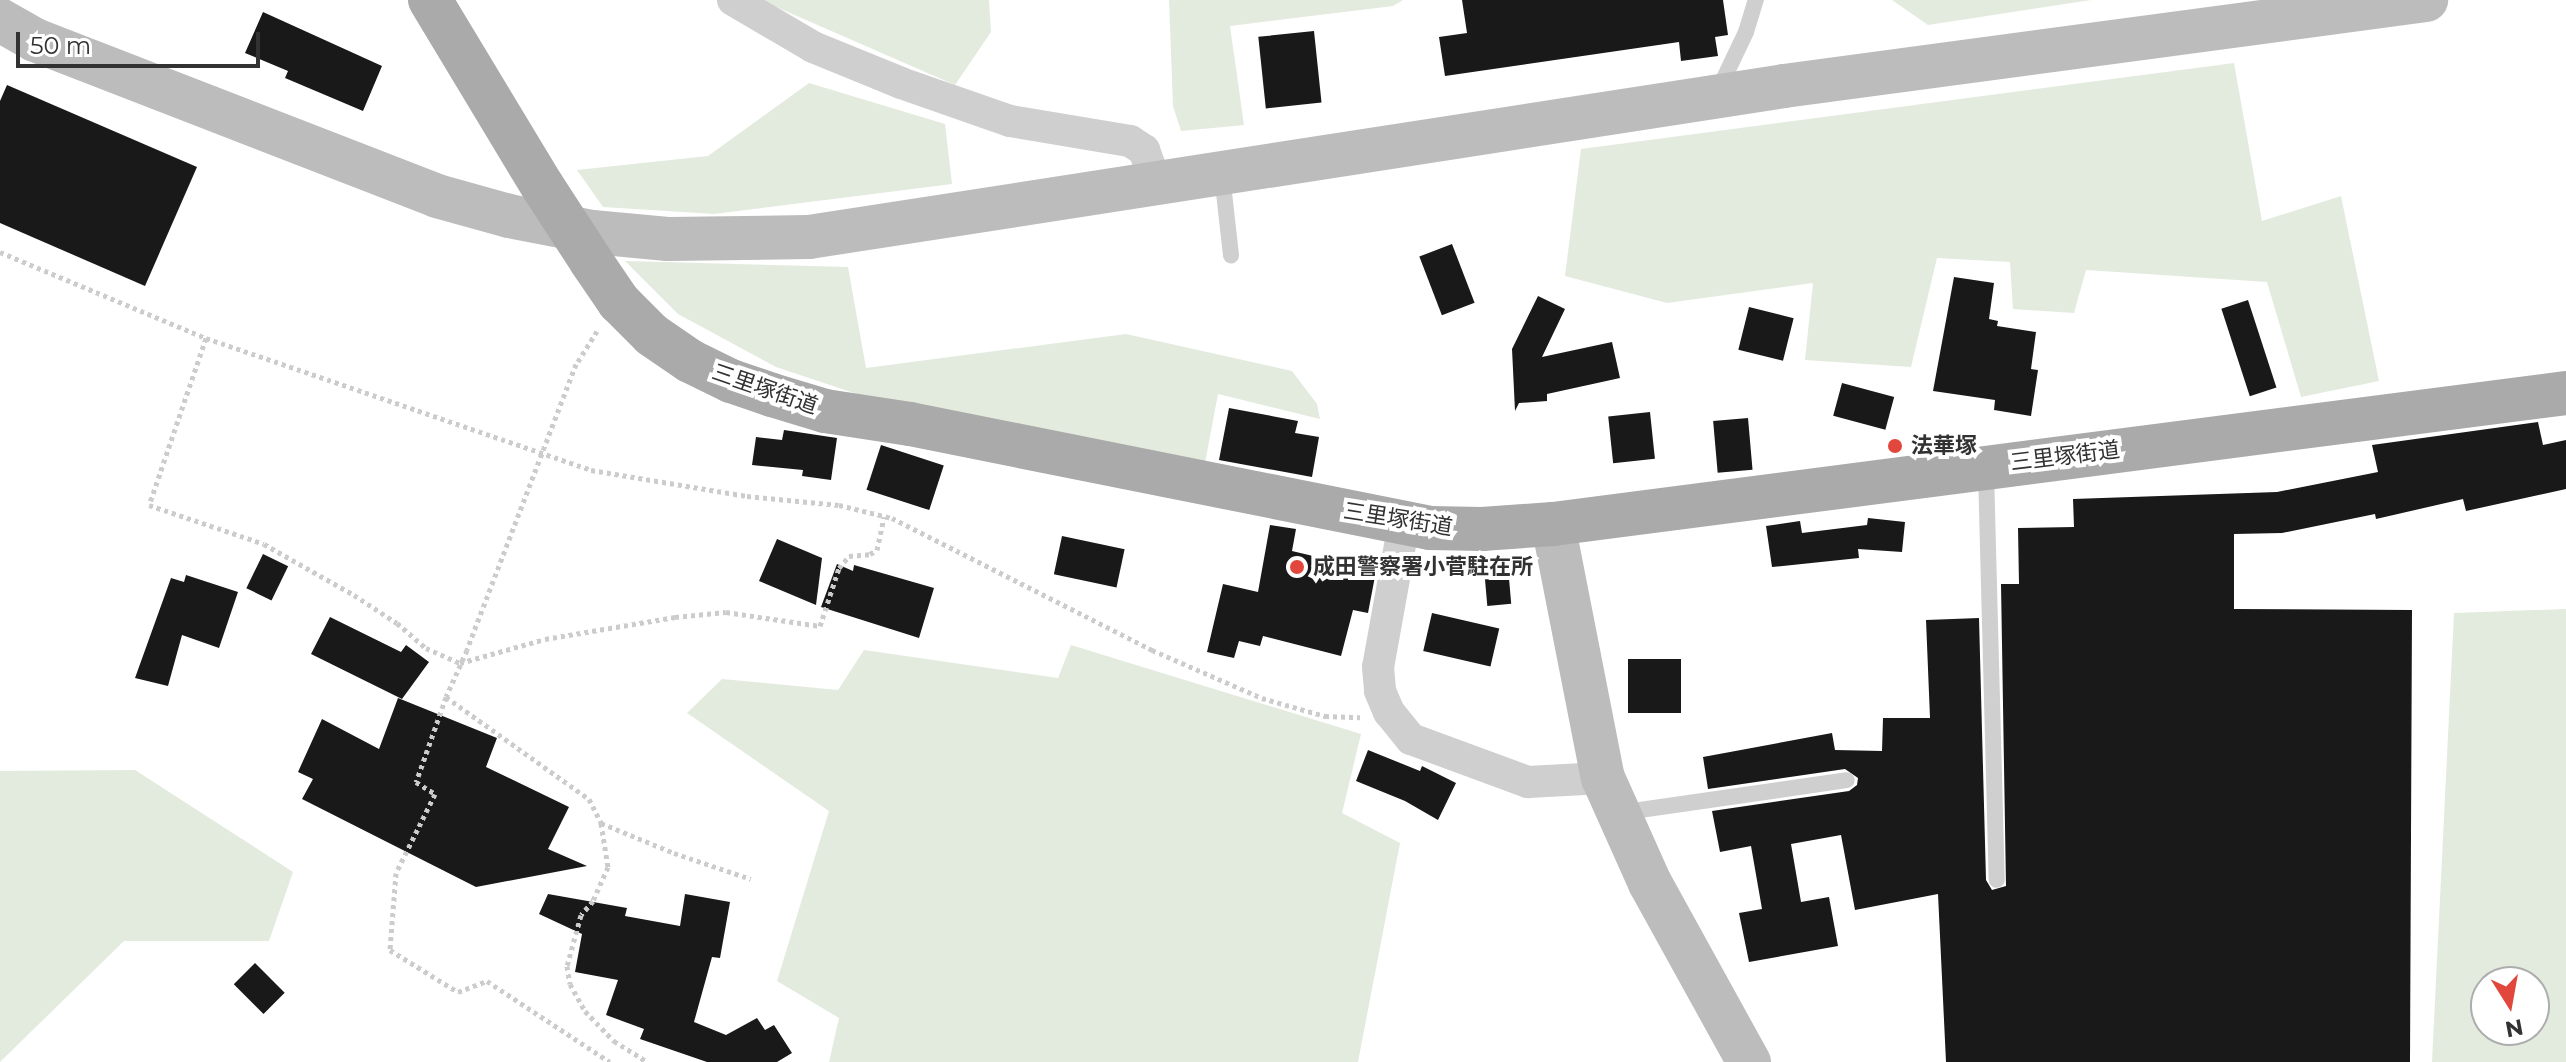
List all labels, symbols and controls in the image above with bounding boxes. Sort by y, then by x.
scale bar [20,16,264,66]
text: 50 m [30,31,91,60]
street label: 三里塚街道 [709,359,821,419]
place label: 法華塚 [1911,433,1977,459]
street label: 三里塚街道 [2009,436,2121,476]
marker: 法華塚 [1886,437,1904,455]
street label: 三里塚街道 [1342,497,1454,541]
place label: 成田警察署小菅駐在所 [1313,554,1533,580]
marker: 成田警察署小菅駐在所 [1288,558,1306,576]
north arrow [2470,966,2550,1046]
text: N [2503,1013,2526,1043]

